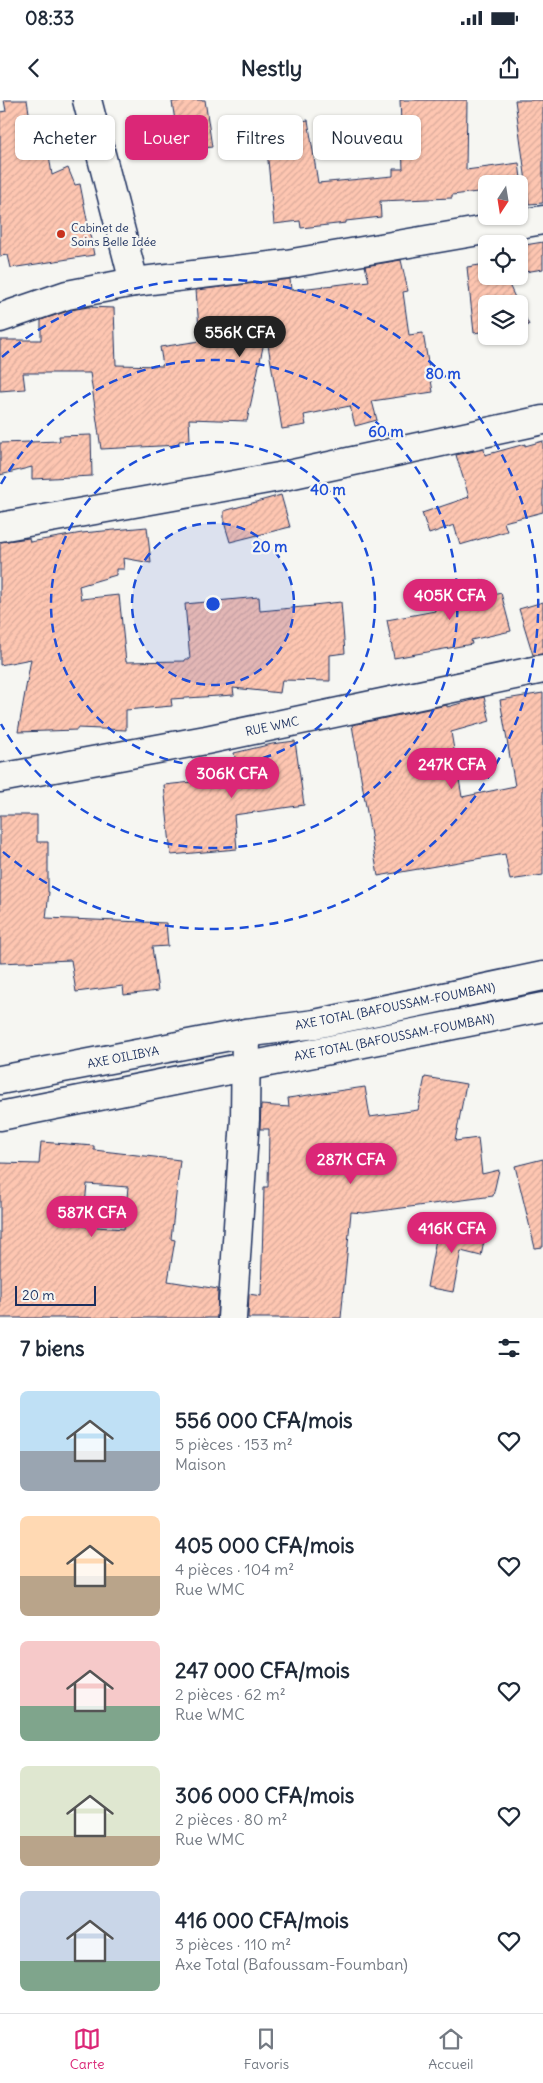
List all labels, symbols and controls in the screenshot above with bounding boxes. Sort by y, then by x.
text: 08:33 [25,6,74,30]
icon: back [20,54,48,82]
text: Nestly [241,54,302,82]
icon: share [495,54,523,82]
chip: Acheter [15,115,115,160]
chip: Louer [125,115,208,160]
chip: Filtres [218,115,303,160]
chip: Nouveau [313,115,421,160]
north arrow [478,175,528,225]
map controls [478,175,528,345]
place label: Cabinet de Soins Belle Idée [71,220,156,249]
marker: Cabinet de Soins Belle Idée [55,228,67,240]
button: locate [478,235,528,285]
button: layers [478,295,528,345]
pin: 556K CFA [188,316,292,358]
text: 556K CFA [205,322,275,342]
text: 80 m [425,364,461,383]
text: 60 m [368,422,404,441]
text: 40 m [310,480,346,499]
text: 20 m [253,537,287,556]
pin: 405K CFA [398,578,502,621]
text: 405K CFA [414,585,486,605]
centre of rings [204,595,222,613]
street label: RUE WMC [244,713,300,739]
pin: 247K CFA [400,748,504,790]
text: 247K CFA [418,754,486,774]
pin: 306K CFA [180,756,284,799]
text: 306K CFA [196,763,268,783]
street label: AXE TOTAL (BAFOUSSAM-FOUMBAN) [294,979,497,1033]
street label: AXE TOTAL (BAFOUSSAM-FOUMBAN) [293,1010,496,1064]
street label: AXE OILIBYA [86,1043,160,1071]
pin: 287K CFA [299,1142,403,1185]
text: 287K CFA [317,1149,385,1169]
pin: 587K CFA [40,1196,144,1238]
text: 587K CFA [58,1202,127,1222]
pin: 416K CFA [400,1212,504,1254]
text: 416K CFA [418,1218,486,1238]
scale bar [15,1283,96,1306]
text: 20 m [22,1286,55,1304]
icon: filters [495,1334,523,1362]
text: 7 biens [20,1335,85,1362]
text: 556 000 CFA/mois [175,1407,353,1434]
icon: home [60,1411,120,1471]
icon: heart [495,1427,523,1455]
text: 5 pièces · 153 m² [175,1434,293,1454]
text: Maison [175,1454,226,1474]
text: 405 000 CFA/mois [175,1532,354,1559]
icon: home [60,1536,120,1596]
icon: heart [495,1552,523,1580]
text: 4 pièces · 104 m² [175,1559,294,1579]
text: Rue WMC [175,1579,245,1599]
text: 247 000 CFA/mois [175,1657,350,1684]
icon: home [60,1661,120,1721]
icon: heart [495,1677,523,1705]
text: 2 pièces · 62 m² [175,1684,286,1704]
text: Rue WMC [175,1704,245,1724]
text: 306 000 CFA/mois [175,1782,354,1809]
icon: home [60,1786,120,1846]
icon: heart [495,1802,523,1830]
text: 2 pièces · 80 m² [175,1809,287,1829]
text: Rue WMC [175,1829,245,1849]
text: 416 000 CFA/mois [175,1907,349,1934]
icon: home [60,1911,120,1971]
icon: heart [495,1927,523,1955]
text: 3 pièces · 110 m² [175,1934,291,1954]
text: Axe Total (Bafoussam-Foumban) [175,1954,408,1974]
tab: Carte [70,2025,105,2073]
tab: Favoris [244,2025,289,2073]
tab: Accueil [428,2025,473,2073]

